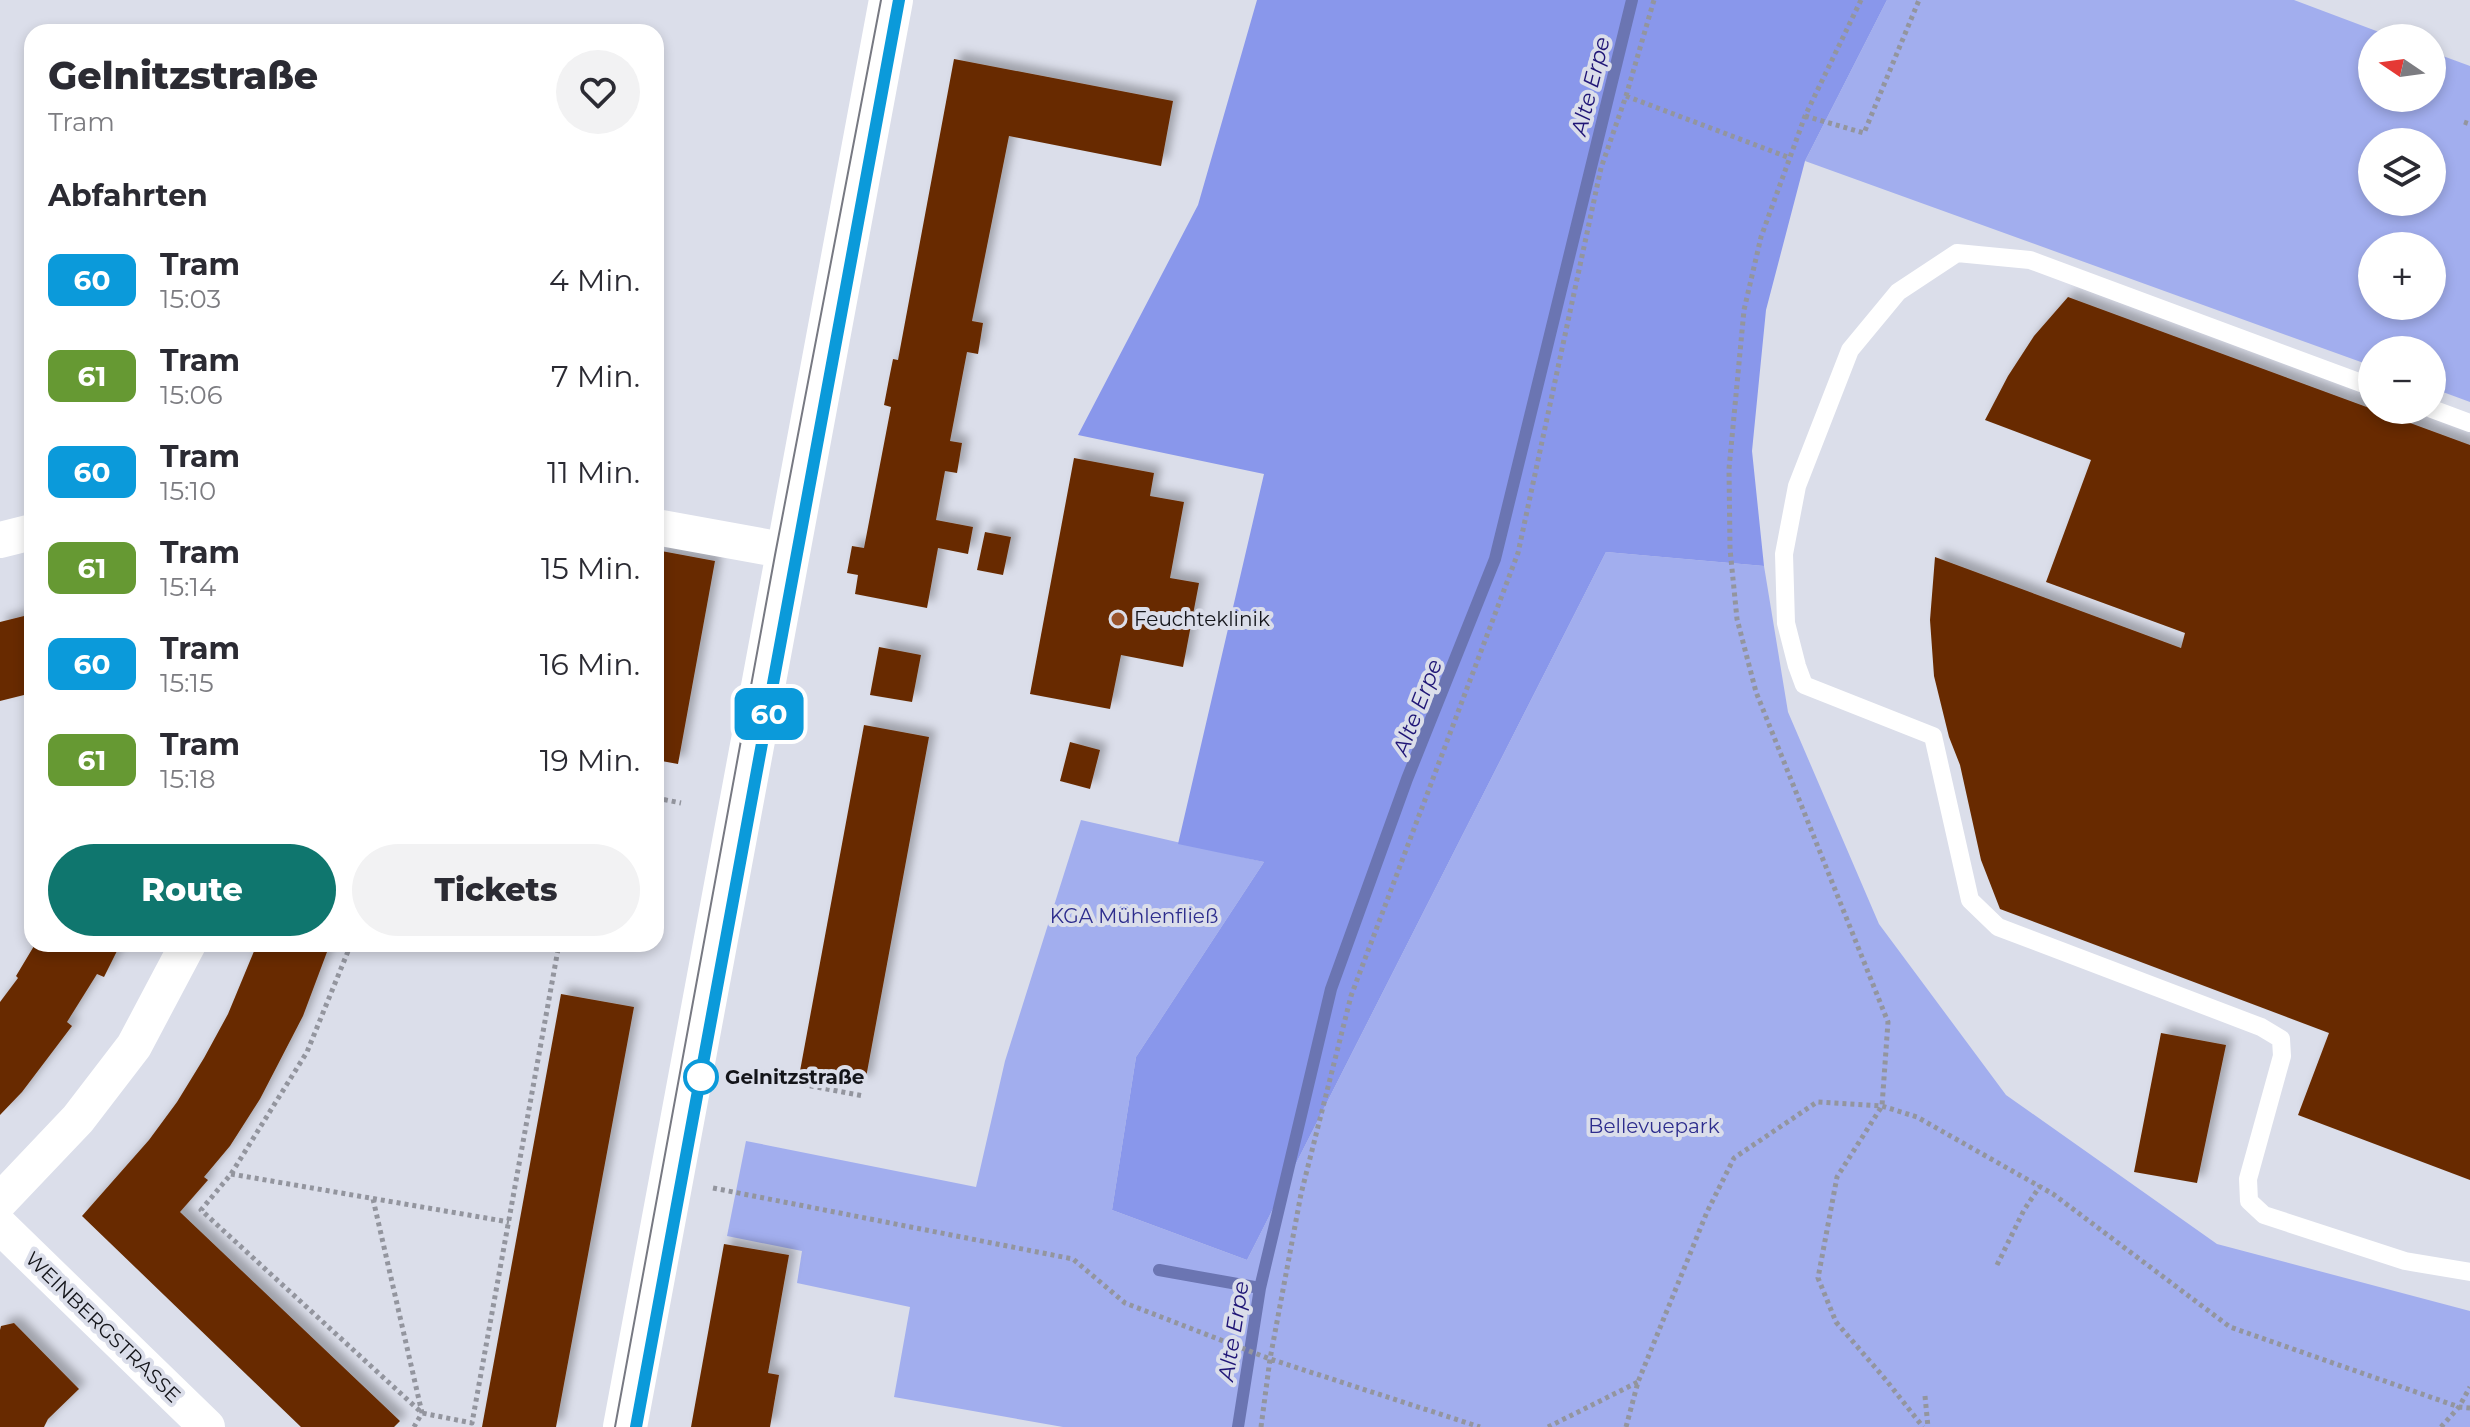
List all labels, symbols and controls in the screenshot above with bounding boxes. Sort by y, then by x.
north arrow [2358,24,2446,112]
map controls [2358,24,2446,424]
water label: Alte Erpe [1565,34,1616,140]
button: heart [556,50,640,134]
text: Gelnitzstraße [48,52,318,99]
text: Tram [48,106,115,138]
button: layers [2358,128,2446,216]
text: Abfahrten [48,177,208,214]
button: + [2358,232,2446,320]
text: Tram [160,246,240,283]
text: 4 Min. [549,262,640,299]
text: 60 [74,263,110,297]
text: 15:03 [160,283,221,315]
button: − [2358,336,2446,424]
text: Tram [160,342,240,379]
text: 7 Min. [551,358,640,395]
text: 61 [78,359,106,393]
text: 15:06 [160,379,223,411]
text: Tram [160,438,240,475]
text: 11 Min. [547,454,640,491]
text: 60 [74,455,110,489]
text: 15:10 [160,475,216,507]
text: Tram [160,534,240,571]
text: 15 Min. [541,550,640,587]
text: 61 [78,551,106,585]
text: 15:14 [160,571,216,603]
place label: Feuchteklinik [1134,607,1270,631]
marker: Feuchteklinik [1109,610,1127,628]
text: Tram [160,630,240,667]
text: 16 Min. [540,646,640,683]
text: 60 [74,647,110,681]
water label: Alte Erpe [1386,655,1448,761]
text: 15:15 [160,667,214,699]
line badge: 60 [733,688,805,740]
text: 60 [751,697,787,731]
text: Tram [160,726,240,763]
text: 19 Min. [540,742,640,779]
text: 61 [78,743,106,777]
text: 15:18 [160,763,216,795]
button: Route [48,844,336,936]
button: Tickets [352,844,640,936]
park label: KGA Mühlenfließ [1050,904,1218,928]
marker: Gelnitzstraße [684,1060,718,1094]
place label: Gelnitzstraße [725,1065,864,1089]
park label: Bellevuepark [1588,1114,1720,1138]
street label: WEINBERGSTRASSE [20,1247,186,1407]
water label: Alte Erpe [1212,1279,1255,1385]

